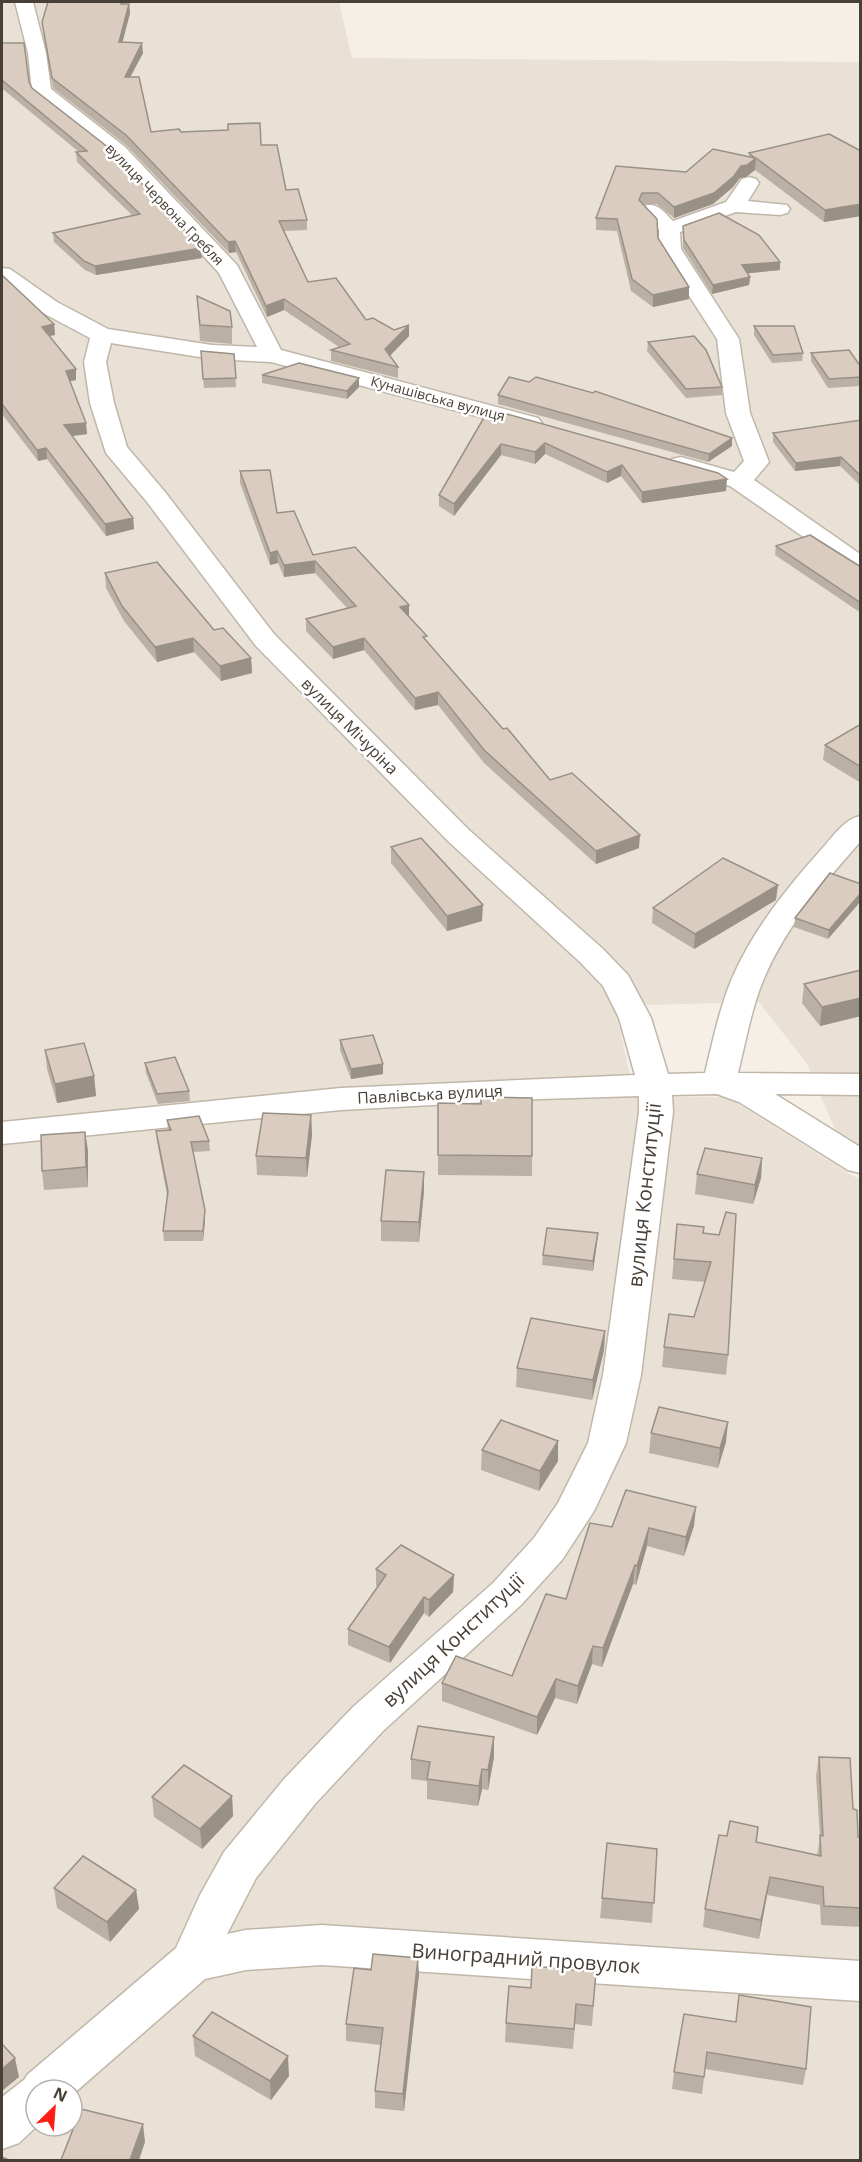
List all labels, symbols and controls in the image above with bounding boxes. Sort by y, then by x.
street label: вулиця Червона Гребля [102,139,228,269]
street label: Кунашівська вулиця [369,371,507,425]
street label: вулиця Мічуріна [297,673,403,779]
street label: Павлівська вулиця [357,1079,503,1109]
street label: вулиця Конституції [621,1101,667,1288]
street label: вулиця Конституції [376,1566,531,1713]
street label: Виноградний провулок [411,1937,642,1980]
north arrow [24,2078,84,2138]
text: N [50,2082,71,2107]

